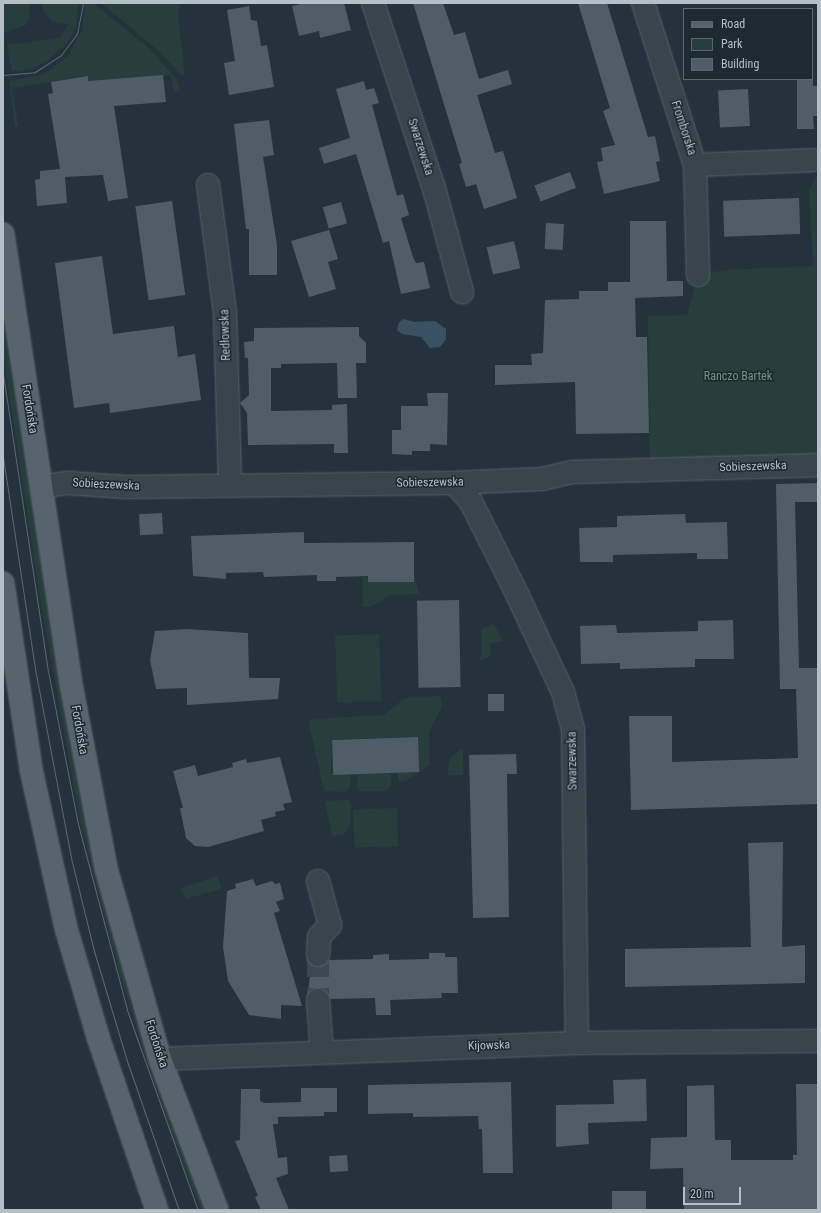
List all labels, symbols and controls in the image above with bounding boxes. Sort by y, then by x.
legend [683,8,813,80]
text: Road [721,17,745,31]
text: Park [721,37,742,51]
text: Building [721,57,759,71]
street label: Fromborska [667,99,699,157]
street label: Swarzewska [404,117,436,177]
street label: Redłowska [218,309,234,361]
park label: Ranczo Bartek [704,370,772,384]
street label: Fordońska [18,383,40,435]
street label: Sobieszewska [719,459,787,475]
street label: Sobieszewska [396,475,464,491]
street label: Sobieszewska [72,476,140,494]
street label: Fordońska [68,704,90,756]
street label: Swarzewska [565,732,581,790]
street label: Fordońska [141,1018,171,1070]
street label: Kijowska [468,1038,510,1054]
scale bar [685,1179,743,1205]
text: 20 m [690,1187,714,1201]

